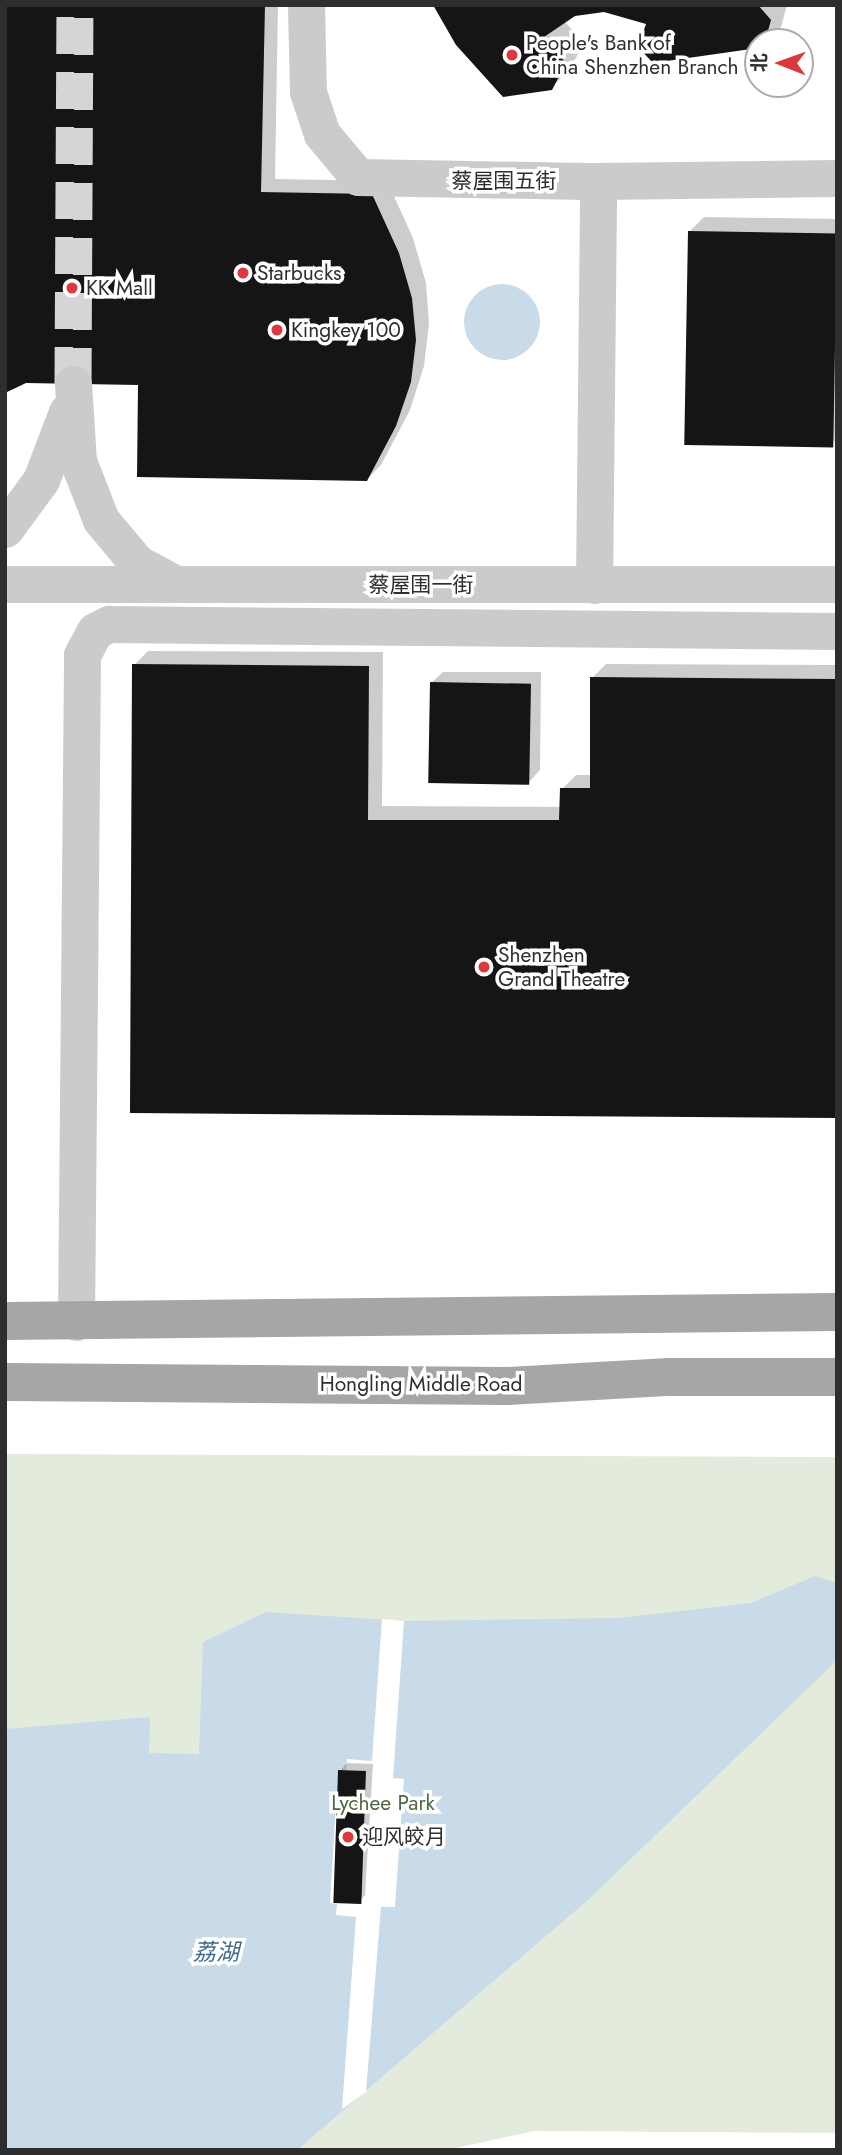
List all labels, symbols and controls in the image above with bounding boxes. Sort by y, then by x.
north arrow [744,28,814,98]
place label: People's Bank of China Shenzhen Branch [526,30,739,80]
marker: People's Bank of China Shenzhen Branch [504,47,520,63]
text: 北 [746,53,773,72]
street label: 蔡屋围五街 [452,168,556,194]
place label: Starbucks [257,260,342,286]
marker: Starbucks [235,265,251,281]
place label: KK Mall [86,275,153,301]
marker: KK Mall [64,280,80,296]
place label: Kingkey 100 [291,317,401,343]
marker: Kingkey 100 [269,322,285,338]
street label: 蔡屋围一街 [369,572,473,598]
place label: Shenzhen Grand Theatre [498,942,625,992]
marker: Shenzhen Grand Theatre [476,959,492,975]
street label: Hongling Middle Road [320,1371,522,1397]
park label: Lychee Park [331,1790,435,1816]
place label: 迎风皎月 [362,1824,446,1850]
marker: 迎风皎月 [340,1829,356,1845]
water label: 荔湖 [193,1938,239,1966]

